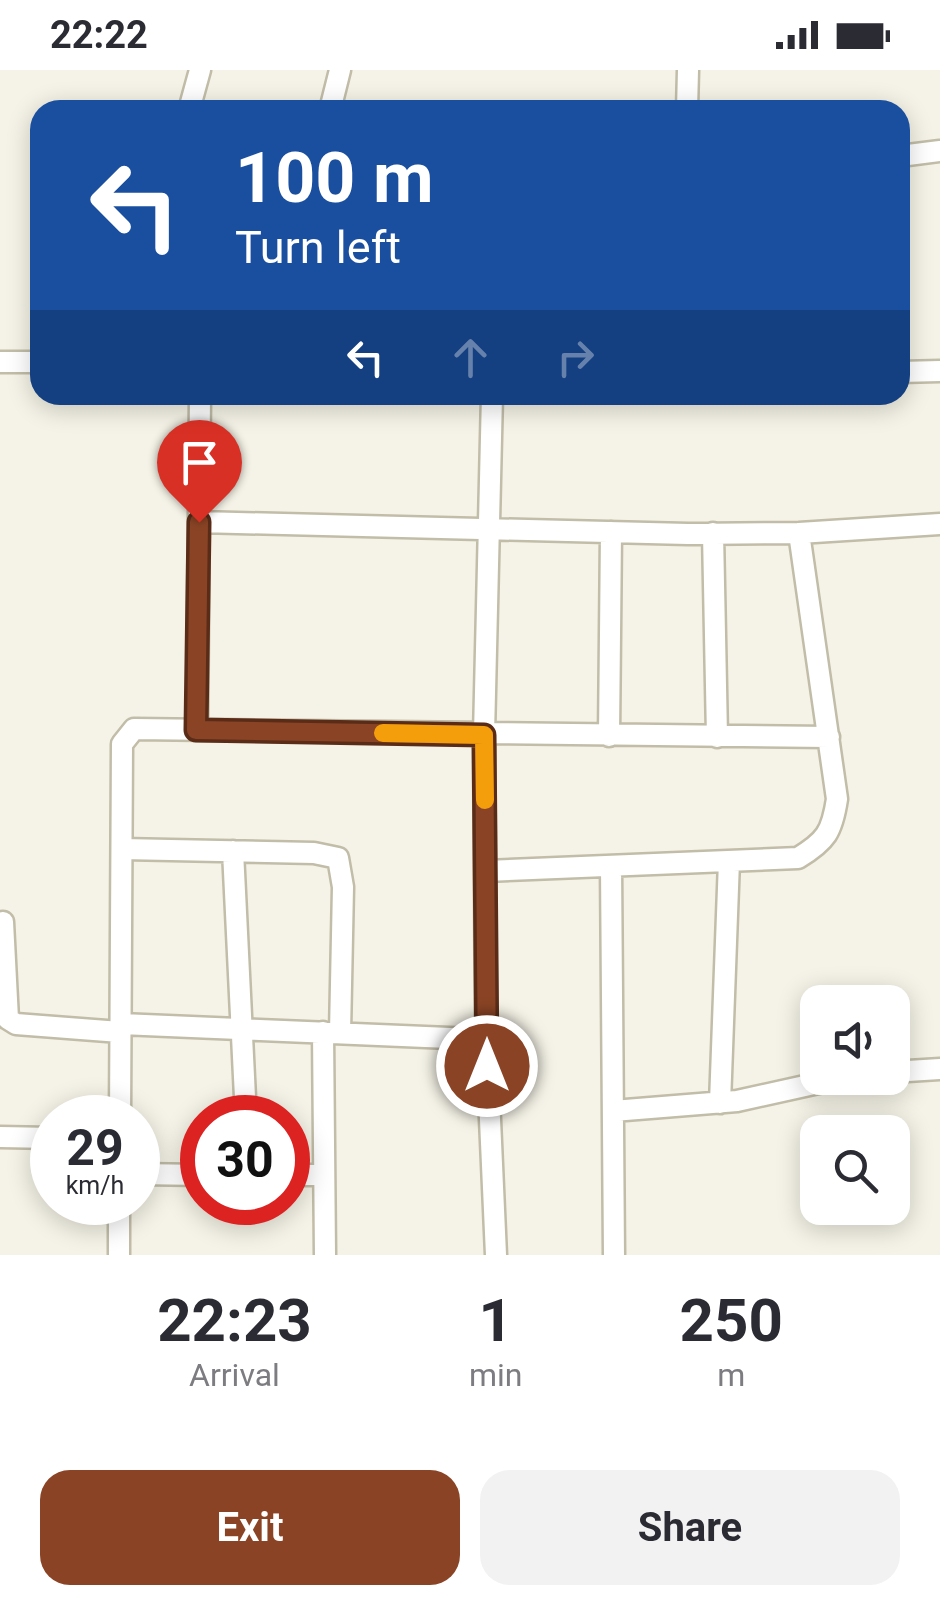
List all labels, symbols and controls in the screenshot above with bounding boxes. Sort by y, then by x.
text: 22:22 [50,13,148,57]
text: 100 m [235,137,434,219]
icon: left [70,140,200,270]
text: Turn left [235,221,401,274]
icon: left [338,330,393,385]
icon: ahead [443,330,498,385]
icon: right [548,330,603,385]
pin [157,420,242,523]
icon: arrive [172,435,227,490]
map controls [800,985,910,1225]
button: sound [800,985,910,1095]
position arrow [435,1014,539,1118]
speed limit sign: 30 [180,1095,310,1225]
button: search [800,1115,910,1225]
text: 29 [66,1119,124,1177]
text: km/h [66,1171,124,1200]
text: 22:23 [157,1285,312,1356]
text: 1 [478,1285,513,1356]
text: 250 [680,1285,783,1356]
text: Arrival [189,1356,280,1394]
text: min [469,1356,522,1394]
text: m [717,1356,745,1394]
button: Exit [40,1470,460,1585]
button: Share [480,1470,900,1585]

